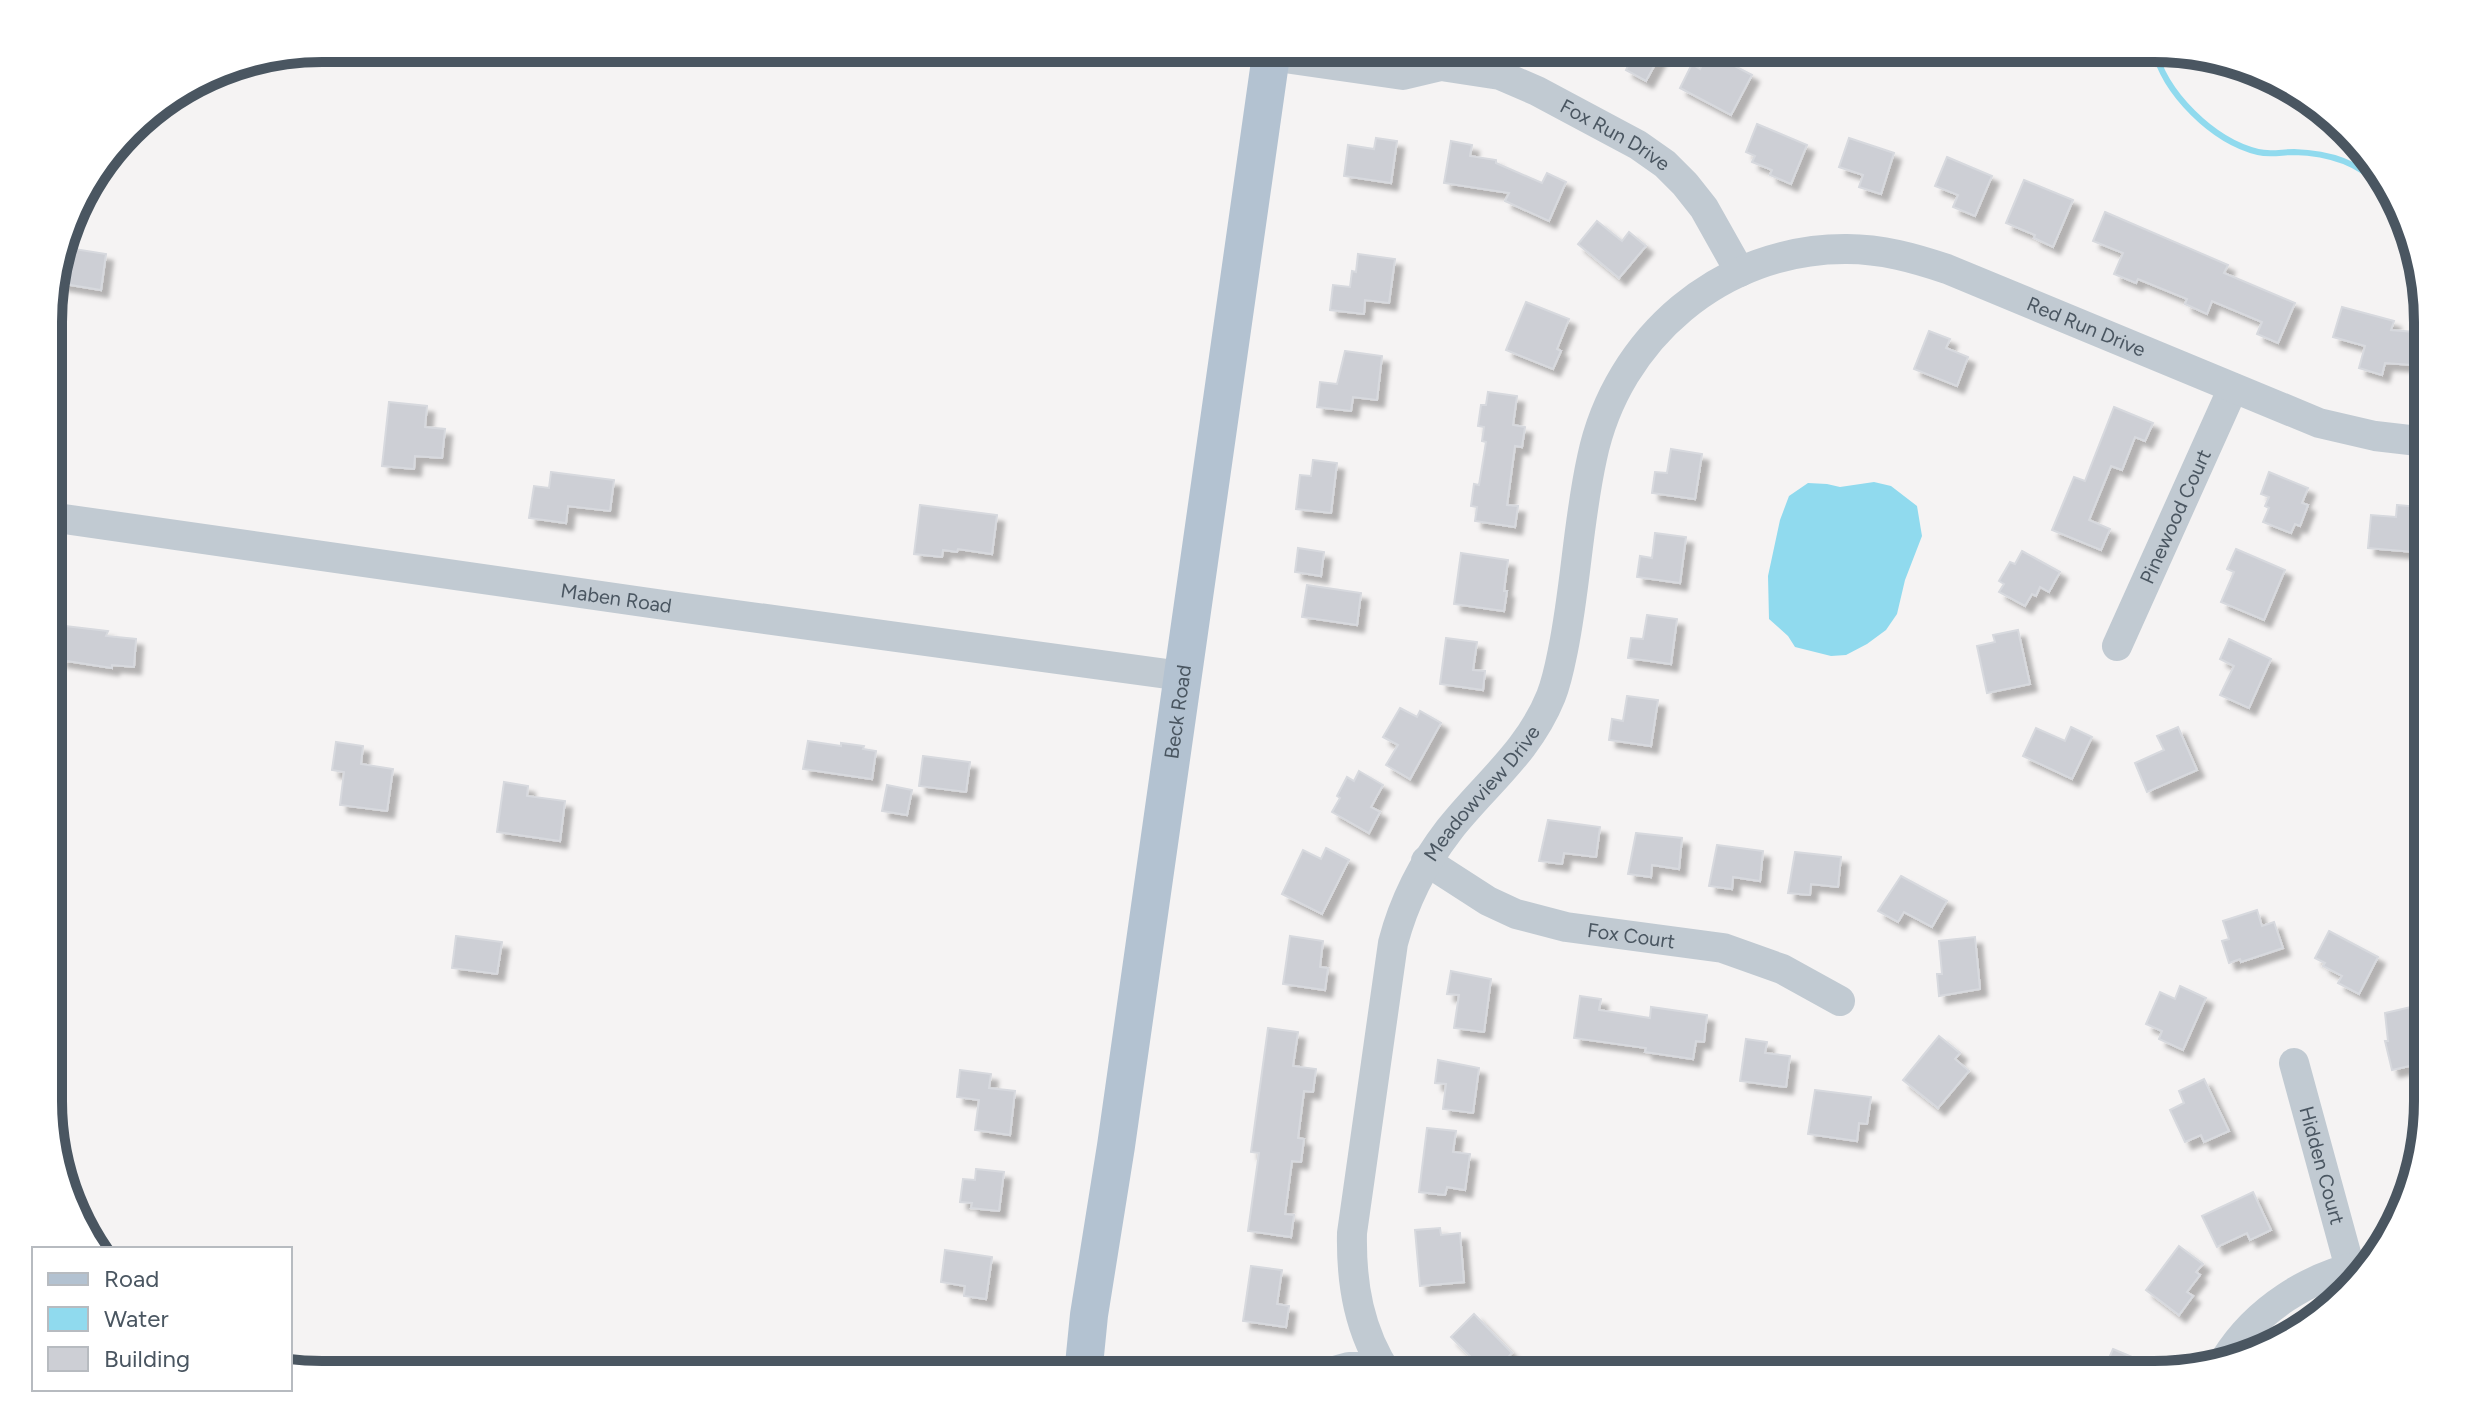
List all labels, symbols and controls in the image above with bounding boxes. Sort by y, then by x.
street label: Fox Run Drive [1556,94,1675,176]
street label: Red Run Drive [2023,291,2149,362]
street label: Pinewood Court [2135,445,2216,588]
street label: Maben Road [559,578,673,618]
street label: Beck Road [1159,663,1196,760]
street label: Meadowview Drive [1419,721,1545,866]
street label: Fox Court [1586,918,1676,953]
street label: Hidden Court [2294,1103,2350,1227]
legend [32,1247,292,1391]
text: Road [104,1264,159,1293]
text: Water [104,1304,169,1333]
text: Building [104,1344,190,1373]

